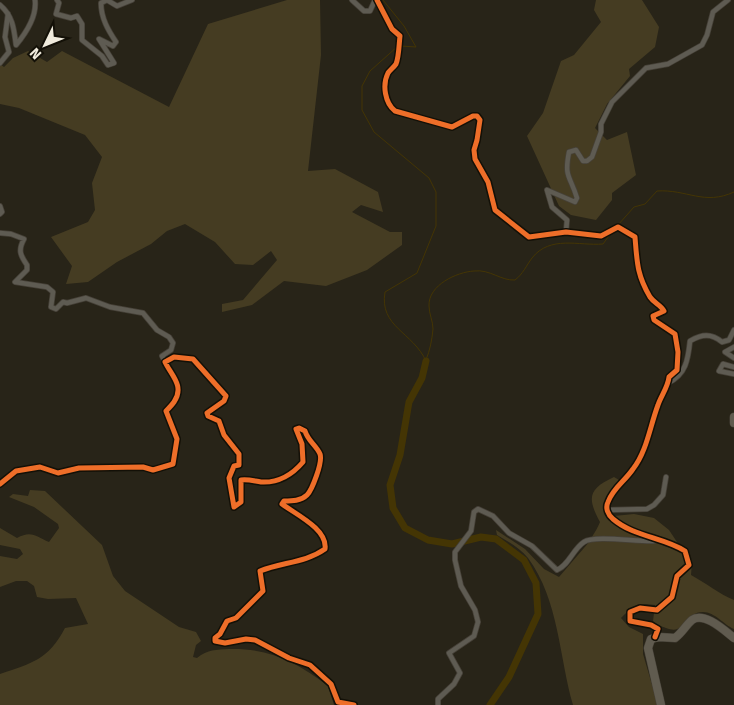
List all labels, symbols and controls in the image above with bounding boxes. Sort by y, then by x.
north arrow [20,20,70,70]
text: N [26,44,45,63]

